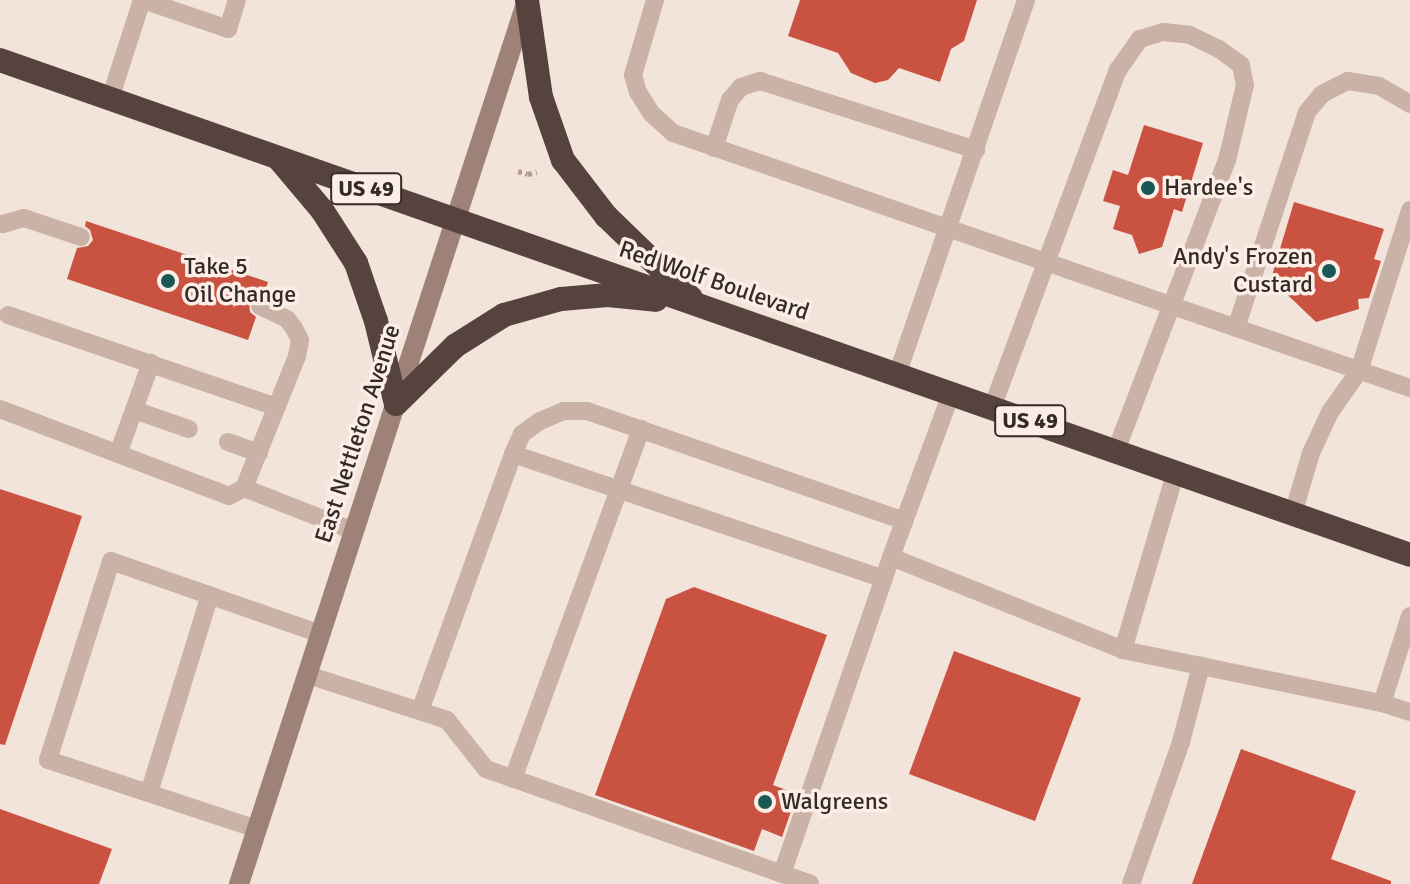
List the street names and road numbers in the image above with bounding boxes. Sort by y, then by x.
road number: US 49 [330,171,402,207]
street label: Red Wolf Boulevard [615,235,813,327]
street label: East Nettleton Avenue [309,321,407,547]
road number: US 49 [994,403,1066,439]

